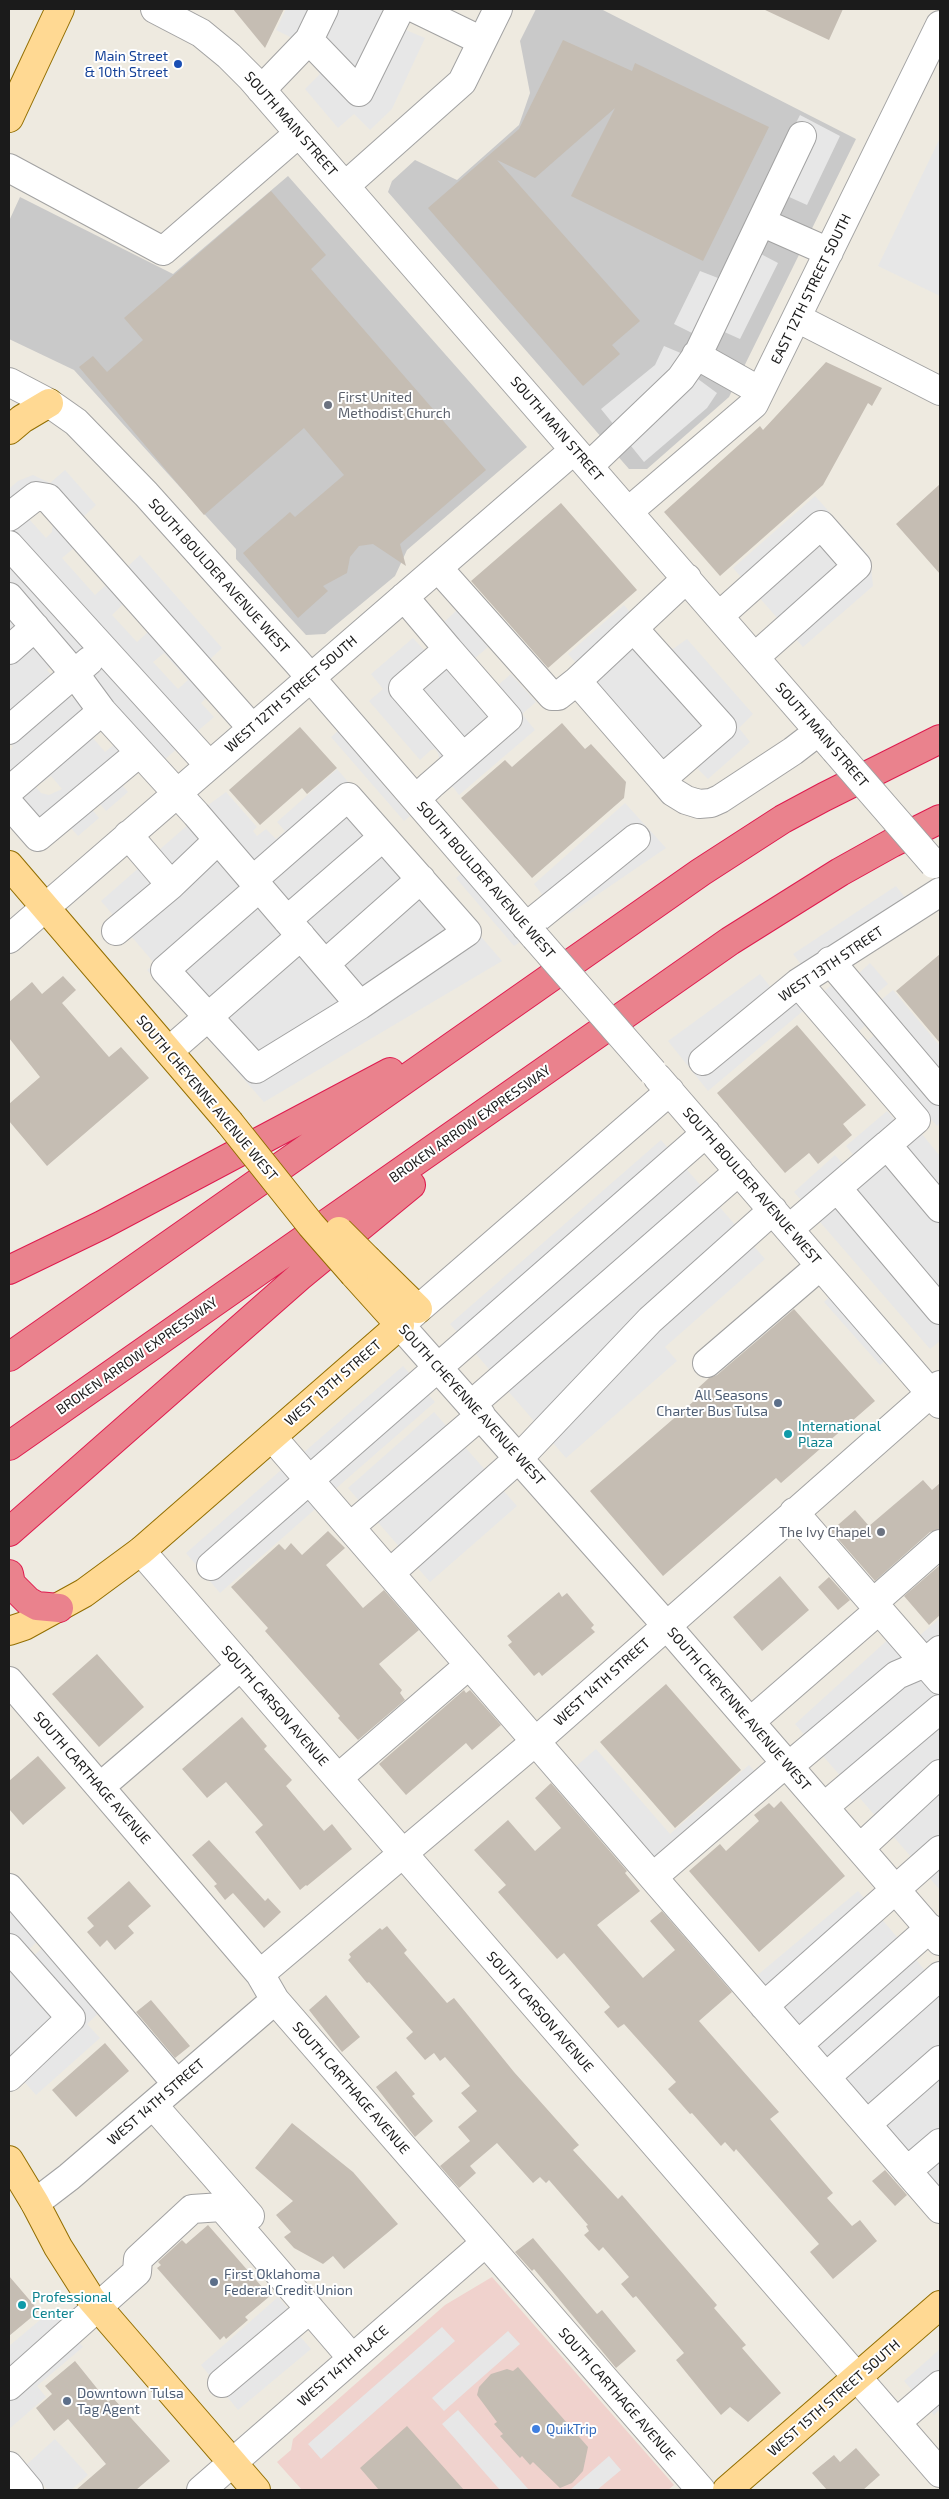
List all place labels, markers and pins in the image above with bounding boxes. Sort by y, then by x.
place label: Main Street & 10th Street [85,48,168,80]
marker: Main Street & 10th Street [172,58,184,70]
place label: First United Methodist Church [338,389,451,422]
marker: First United Methodist Church [322,399,334,411]
place label: All Seasons Charter Bus Tulsa [656,1387,768,1420]
marker: All Seasons Charter Bus Tulsa [772,1397,784,1409]
place label: International Plaza [798,1418,881,1450]
marker: International Plaza [782,1428,794,1440]
place label: The Ivy Chapel [779,1524,871,1540]
marker: The Ivy Chapel [875,1526,887,1538]
place label: First Oklahoma Federal Credit Union [224,2266,353,2298]
marker: First Oklahoma Federal Credit Union [208,2276,220,2288]
place label: Professional Center [32,2289,112,2322]
marker: Professional Center [16,2299,28,2311]
place label: Downtown Tulsa Tag Agent [77,2385,184,2418]
marker: Downtown Tulsa Tag Agent [61,2395,73,2407]
place label: QuikTrip [546,2421,597,2437]
marker: QuikTrip [530,2423,542,2435]

